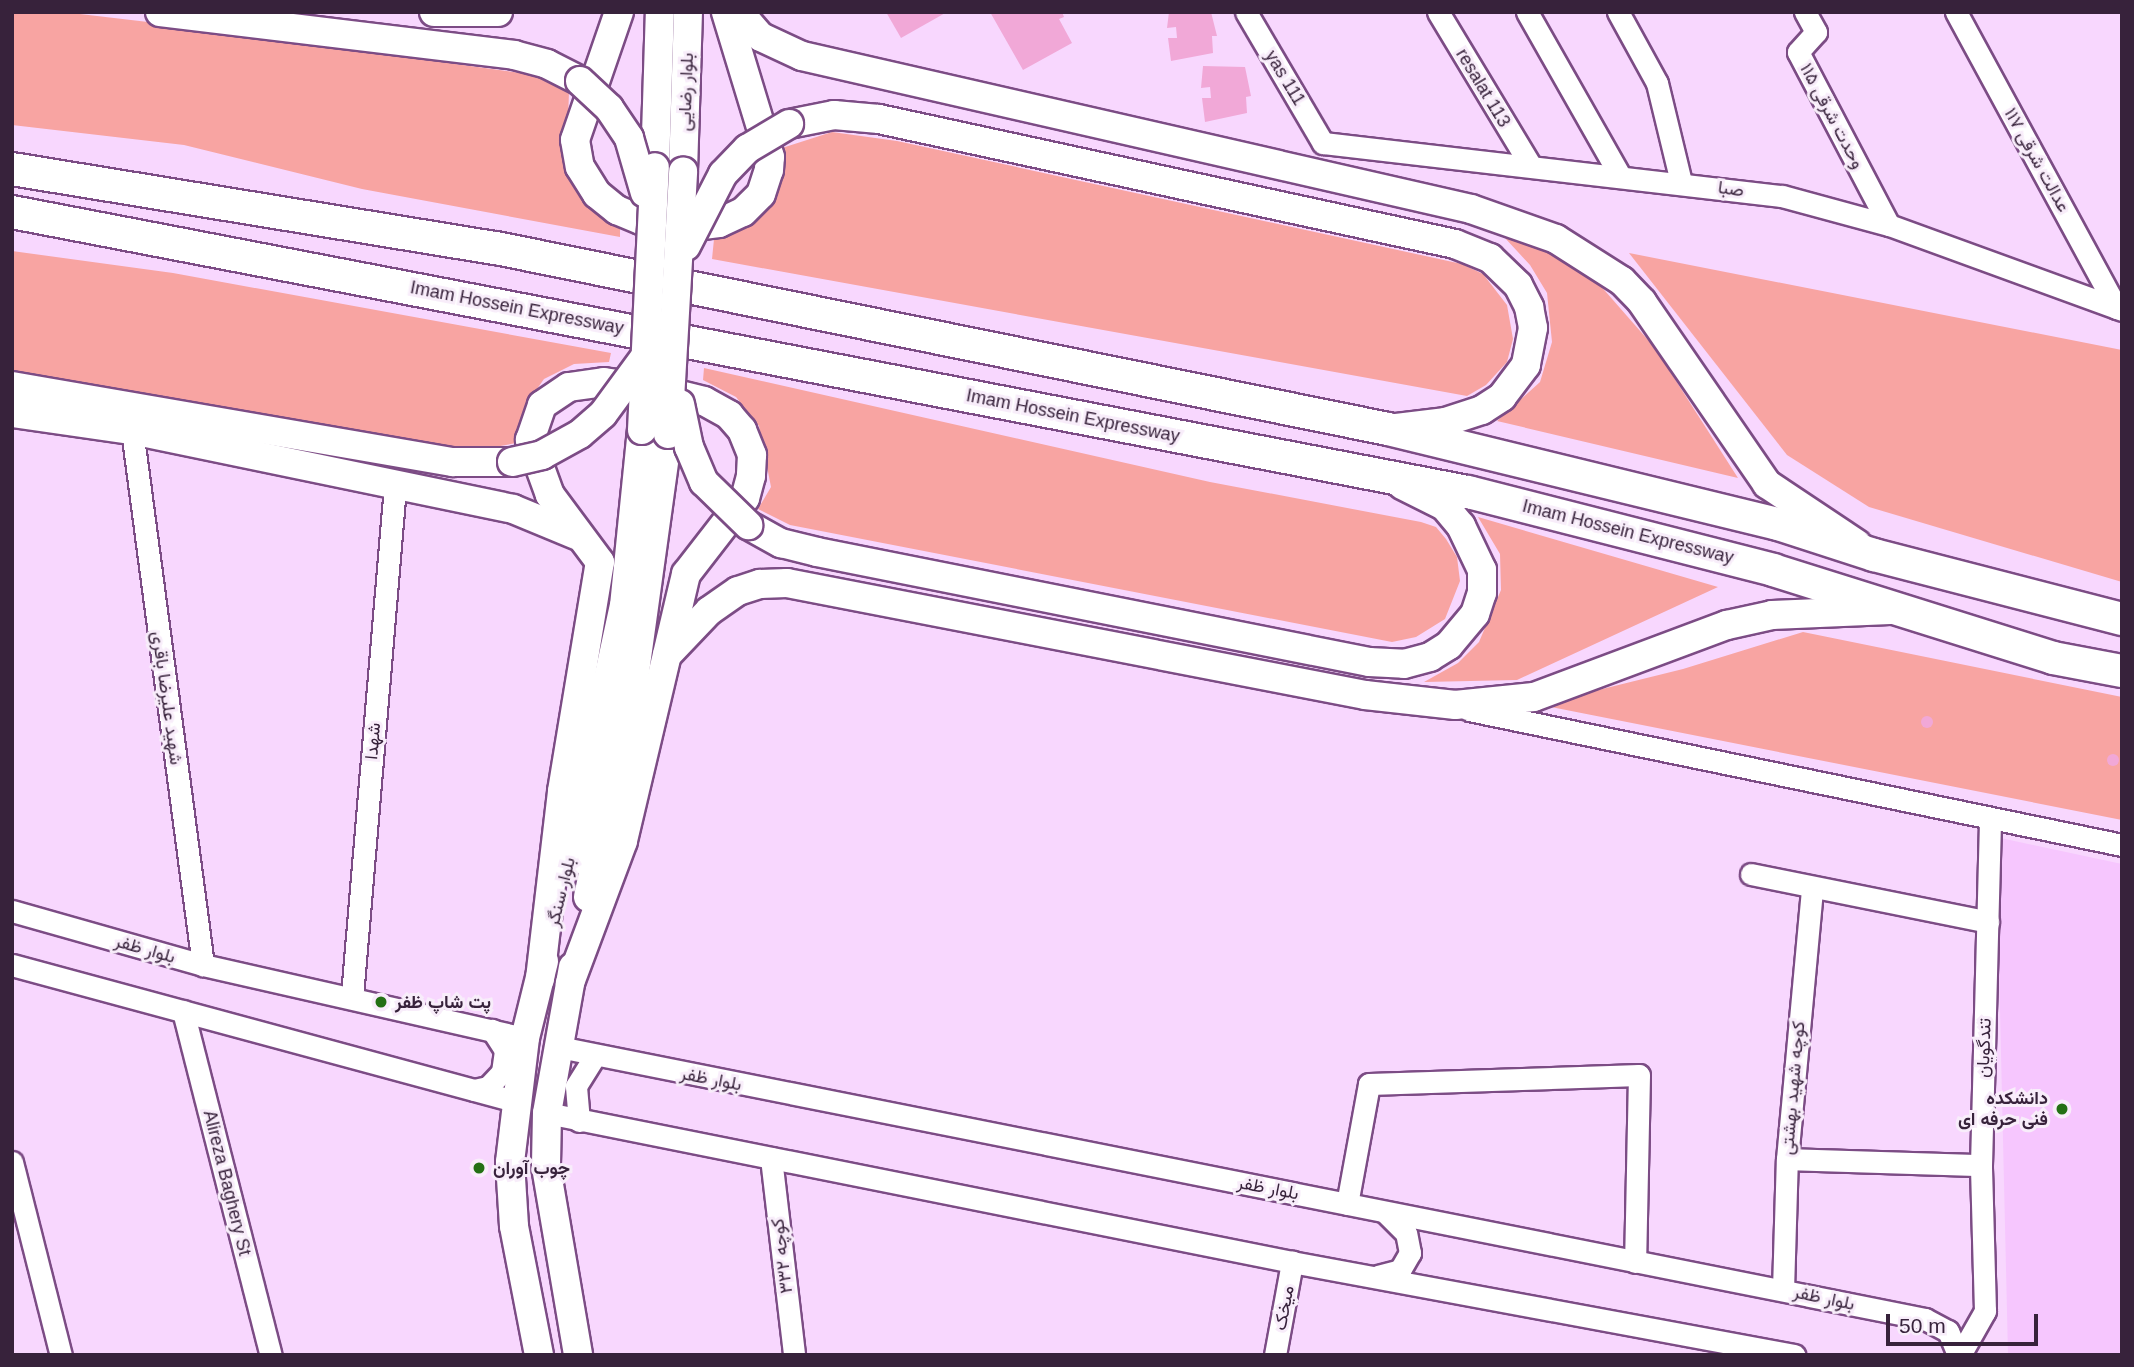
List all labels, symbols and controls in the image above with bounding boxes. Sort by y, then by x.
street label: resalat 113 [1451,45,1515,131]
street label: yas 111 [1260,47,1310,109]
street label: بلوار رضایی [674,52,698,132]
street label: ۱۱۵ وحدت شرقی [1795,60,1869,172]
street label: ۱۱۷ عدالت شرقی [1999,104,2075,216]
street label: صبا [1717,176,1745,202]
street label: Imam Hossein Expressway [408,277,626,339]
street label: Imam Hossein Expressway [964,385,1182,447]
street label: Imam Hossein Expressway [1520,495,1736,569]
street label: شهید علیرضا باقری [147,630,187,766]
street label: شهدا [361,722,385,760]
street label: بلوار سنگر [542,855,580,929]
street label: بلوار ظفر [112,930,178,968]
place label: پت شاپ ظفر [395,991,491,1013]
marker: پت شاپ ظفر [373,994,389,1010]
street label: تندگویان [1972,1018,1996,1078]
street label: کوچه شهید بهشتی [1776,1020,1810,1156]
street label: بلوار ظفر [679,1062,743,1096]
place label: دانشکده فنی حرفه ای [1958,1088,2048,1130]
marker: دانشکده فنی حرفه ای [2054,1101,2070,1117]
street label: Alireza Baghery St [198,1108,256,1258]
place label: چوب آوران [493,1157,570,1179]
marker: چوب آوران [471,1160,487,1176]
street label: بلوار ظفر [1236,1171,1300,1205]
street label: کوچه ۳۳۲ [767,1217,797,1295]
street label: بلوار ظفر [1791,1281,1857,1315]
street label: میخک [1269,1284,1299,1332]
scale bar [1889,1300,2041,1344]
text: 50 m [1899,1314,1946,1337]

